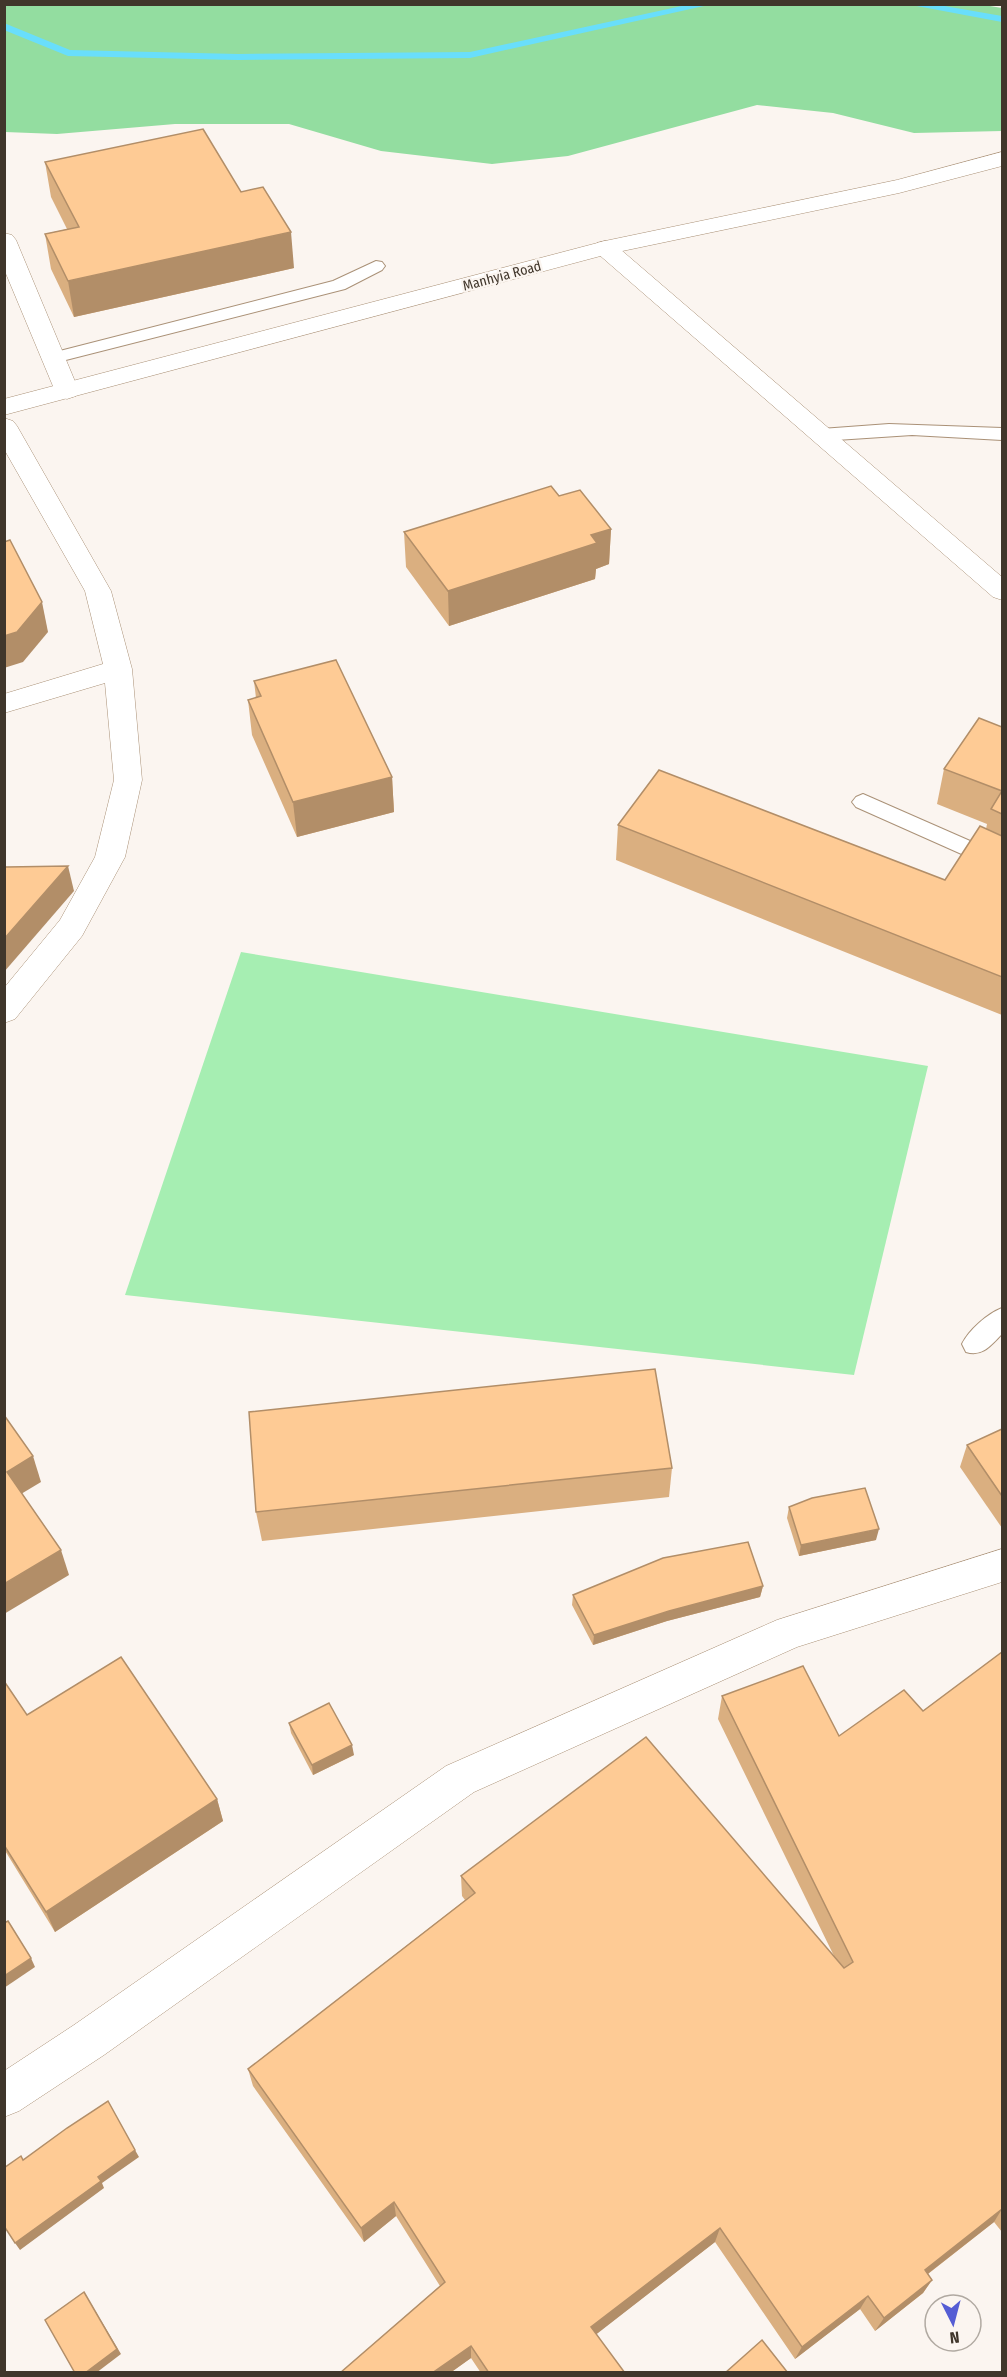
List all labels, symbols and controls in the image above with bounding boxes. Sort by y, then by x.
street label: Manhyia Road [461,257,543,295]
north arrow [923,2293,983,2353]
text: N [949,2327,960,2347]

